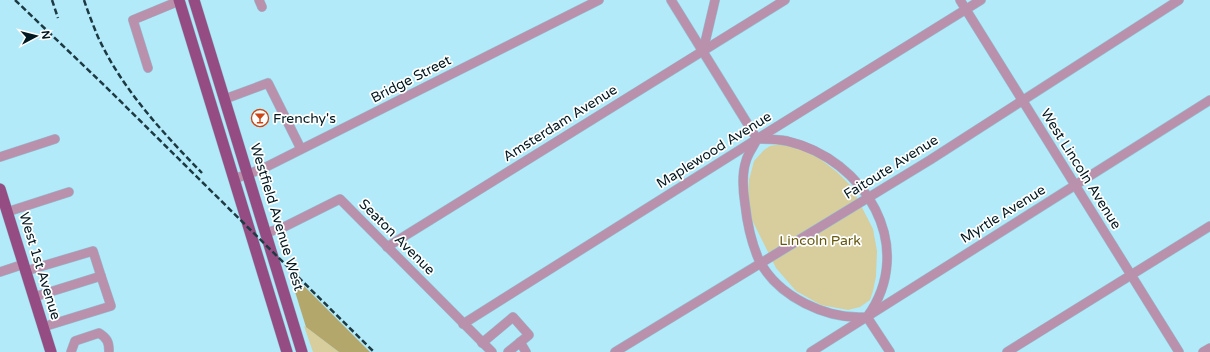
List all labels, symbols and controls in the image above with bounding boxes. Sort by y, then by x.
north arrow [16,16,56,56]
text: N [38,30,52,40]
street label: Bridge Street [368,51,455,106]
street label: Amsterdam Avenue [500,81,620,165]
street label: West Lincoln Avenue [1037,106,1125,232]
bar icon: Frenchy's [250,108,270,128]
street label: Maplewood Avenue [653,108,775,192]
place label: Frenchy's [273,110,336,127]
street label: Faitoute Avenue [841,131,941,203]
street label: Westfield Avenue West [246,141,308,293]
street label: Myrtle Avenue [957,181,1049,247]
street label: Seaton Avenue [356,196,439,279]
street label: West 1st Avenue [16,210,64,322]
park label: Lincoln Park [779,232,861,249]

